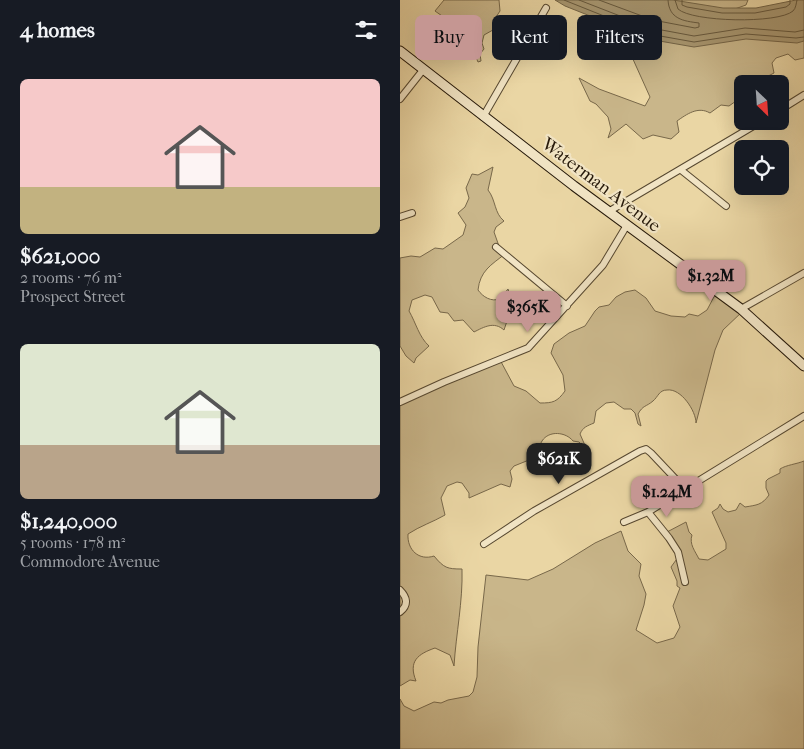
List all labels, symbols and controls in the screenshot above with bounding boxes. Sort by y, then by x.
chip: Buy [415,15,482,60]
chip: Rent [492,15,567,60]
chip: Filters [577,15,662,60]
icon: filters [352,16,380,44]
text: 4 homes [20,18,95,42]
north arrow [734,75,789,130]
map controls [734,75,789,195]
icon: home [155,112,245,202]
street label: Waterman Avenue [537,133,665,237]
button: locate [734,140,789,195]
text: $621,000 [20,244,100,268]
pin: $1.32M [670,260,752,302]
text: $1.32M [687,266,735,285]
text: 2 rooms · 76 m² [20,268,121,287]
text: Prospect Street [20,287,125,306]
pin: $365K [493,290,563,333]
text: $365K [507,297,549,316]
icon: home [155,377,245,467]
pin: $621K [524,442,594,485]
text: $621K [537,449,581,468]
pin: $1.24M [626,476,708,518]
text: $1.24M [642,482,692,501]
text: $1,240,000 [20,509,117,533]
text: 5 rooms · 178 m² [20,533,125,552]
text: Commodore Avenue [20,552,160,571]

